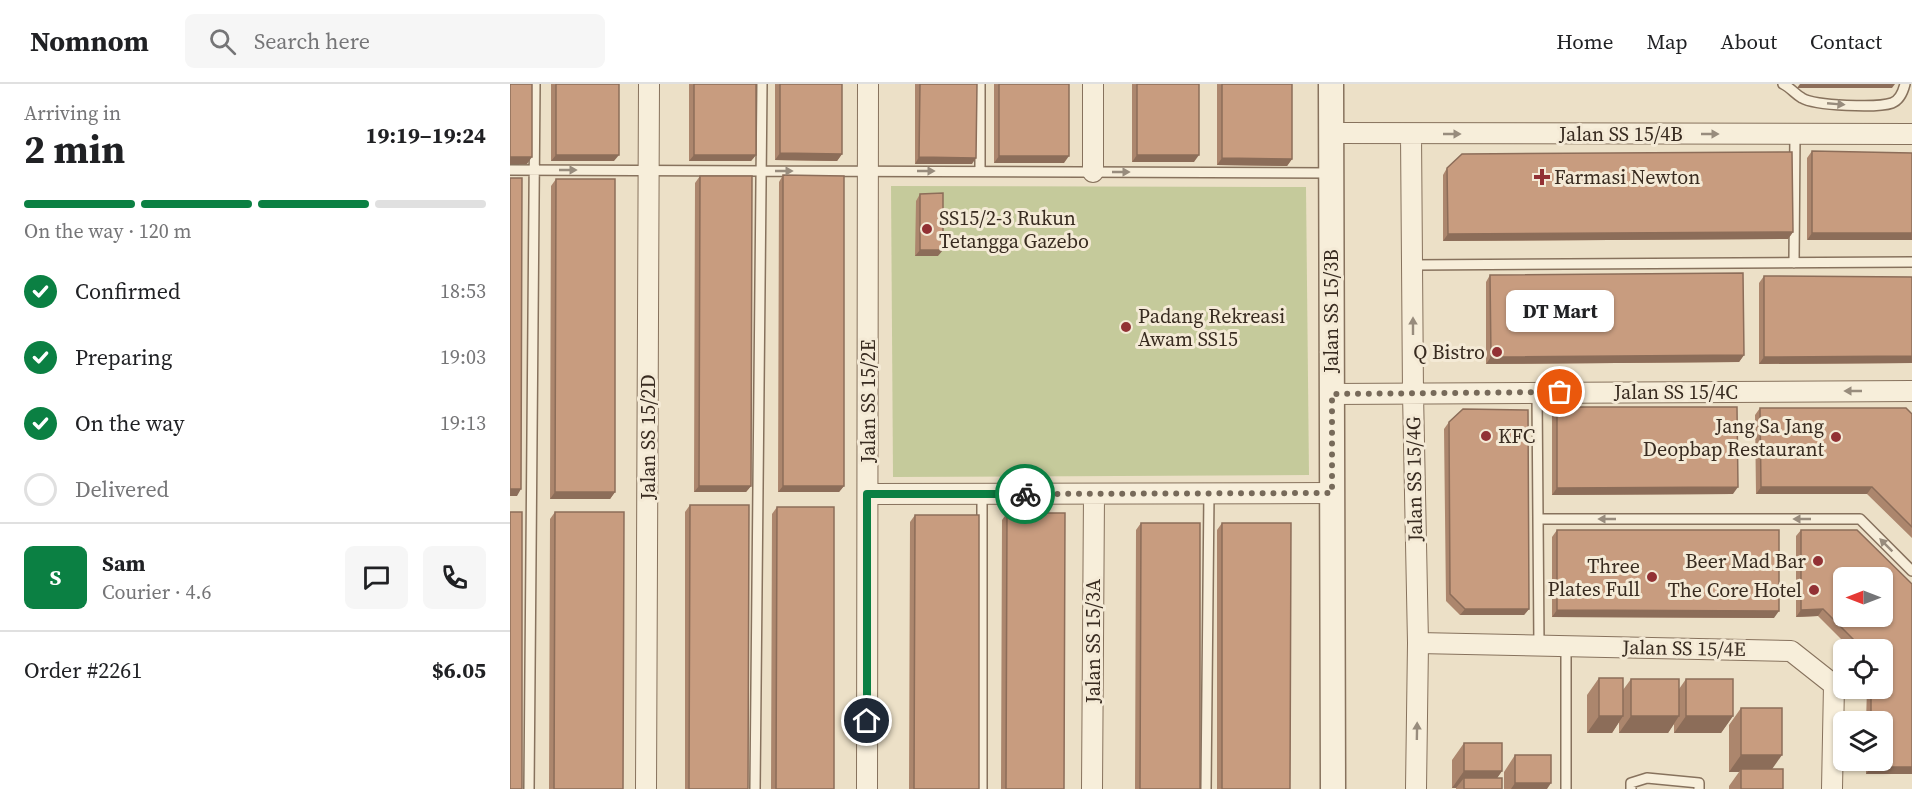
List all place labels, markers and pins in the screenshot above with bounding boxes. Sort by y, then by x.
place label: Farmasi Newton [1554,163,1700,191]
marker: Farmasi Newton [1535,170,1549,184]
place label: SS15/2-3 Rukun Tetangga Gazebo [939,204,1089,255]
marker: SS15/2-3 Rukun Tetangga Gazebo [920,222,934,236]
callout: DT Mart [1506,290,1614,332]
place label: Padang Rekreasi Awam SS15 [1138,302,1285,353]
marker: Padang Rekreasi Awam SS15 [1119,320,1133,334]
place label: Q Bistro [1413,338,1485,366]
marker: Q Bistro [1490,345,1504,359]
pin [1534,366,1585,417]
place label: Jang Sa Jang Deopbap Restaurant [1643,412,1824,463]
place label: KFC [1498,422,1535,450]
marker: KFC [1479,429,1493,443]
marker: Jang Sa Jang Deopbap Restaurant [1829,430,1843,444]
place label: Beer Mad Bar [1685,547,1807,575]
place label: Three Plates Full [1548,552,1640,603]
marker: Beer Mad Bar [1811,554,1825,568]
marker: Three Plates Full [1645,570,1659,584]
place label: The Core Hotel [1668,576,1802,604]
marker: The Core Hotel [1807,583,1821,597]
pin [841,695,892,746]

